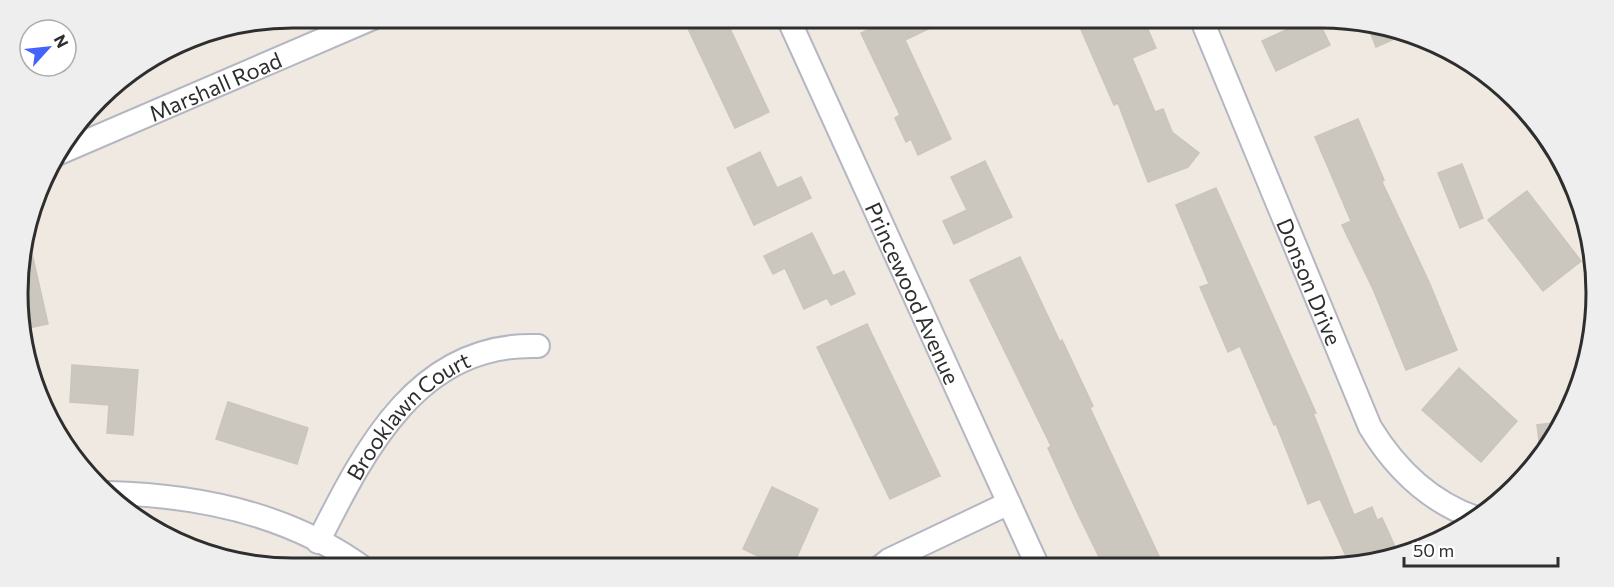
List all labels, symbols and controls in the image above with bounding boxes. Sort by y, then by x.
north arrow [18,18,78,78]
text: N [51,31,73,51]
street label: Marshall Road [145,46,285,126]
street label: Princewood Avenue [860,198,966,388]
street label: Donson Drive [1272,214,1348,349]
street label: Brooklawn Court [340,345,474,484]
scale bar [1404,530,1558,568]
text: 50 m [1413,539,1454,561]

